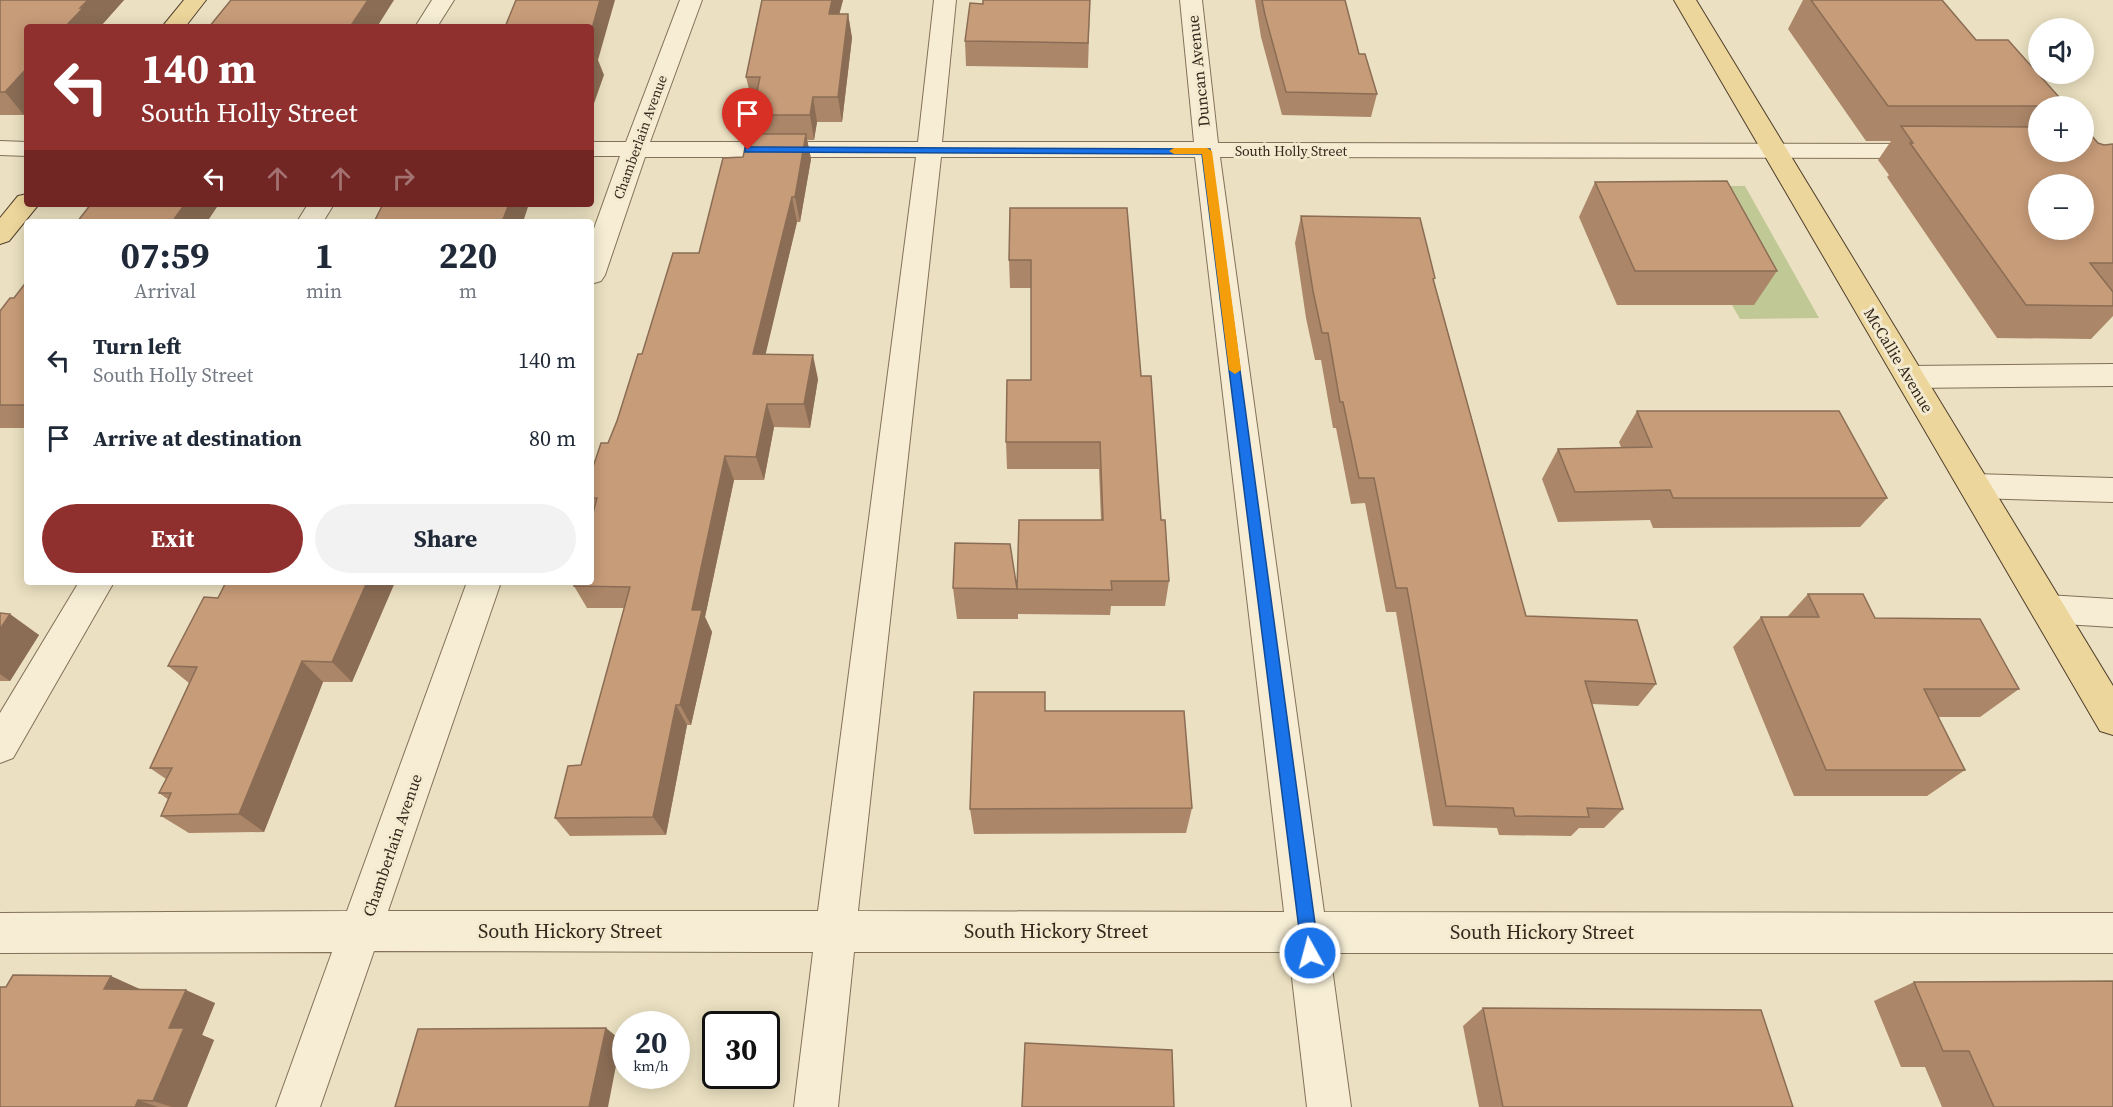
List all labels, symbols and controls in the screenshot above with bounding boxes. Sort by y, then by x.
street label: Duncan Avenue [1181,14,1215,128]
map controls [2028,18,2094,240]
button: sound [2028,18,2094,84]
text: 140 m [141,39,256,97]
icon: left [42,48,120,126]
street label: Chamberlain Avenue [608,72,672,202]
pin [722,88,773,150]
text: South Holly Street [141,94,357,131]
button: + [2028,96,2094,162]
icon: arrive [731,97,764,130]
street label: South Holly Street [1235,141,1348,161]
icon: left [198,162,231,195]
icon: ahead [261,162,294,195]
icon: ahead [324,162,357,195]
icon: right [387,162,420,195]
button: − [2028,174,2094,240]
text: 07:59 [121,231,209,280]
text: 1 [314,231,334,280]
text: 220 [439,231,497,280]
text: Arrival [134,277,196,305]
text: min [306,277,342,305]
text: m [459,277,477,305]
street label: McCallie Avenue [1859,303,1939,417]
text: Turn left [93,331,181,361]
icon: left [42,344,75,377]
text: 140 m [518,345,576,375]
text: South Holly Street [93,361,253,389]
icon: arrive [42,422,75,455]
text: Arrive at destination [93,423,302,453]
text: 80 m [529,423,576,453]
button: Exit [42,504,303,573]
button: Share [315,504,576,573]
street label: Chamberlain Avenue [357,771,427,919]
street label: South Hickory Street [478,917,662,945]
street label: South Hickory Street [964,917,1148,945]
street label: South Hickory Street [1450,918,1634,946]
position arrow [1278,921,1342,985]
speed limit sign: 30 [702,1011,780,1089]
text: 20 [635,1022,667,1063]
text: km/h [633,1055,669,1076]

